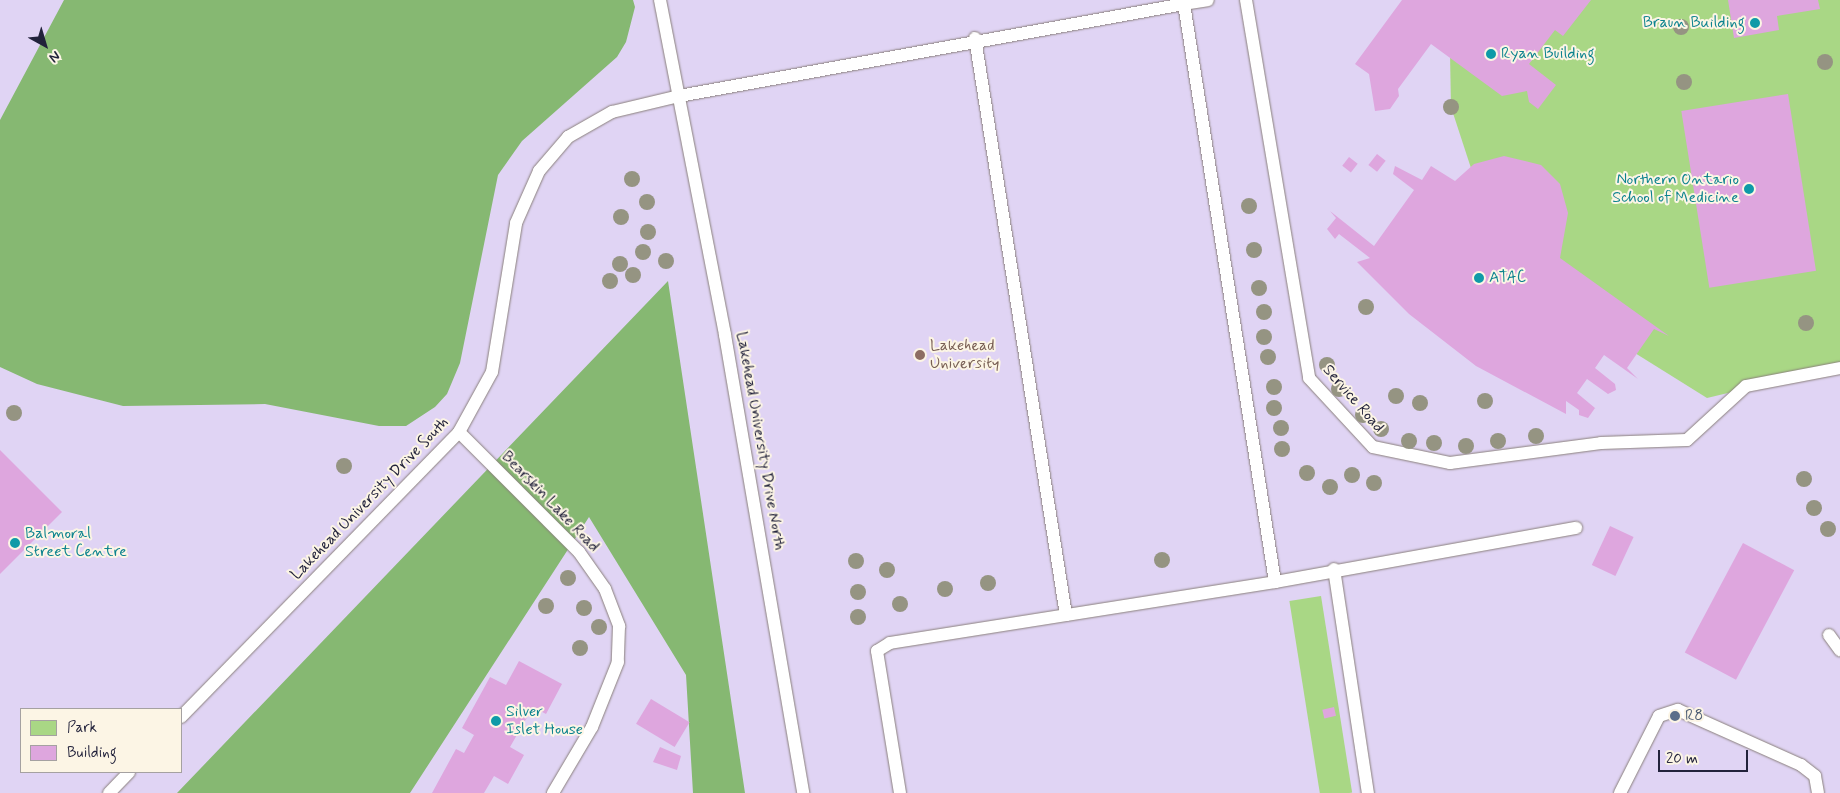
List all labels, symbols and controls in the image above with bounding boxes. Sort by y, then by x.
place label: Braun Building [1644,13,1745,33]
marker: Braun Building [1749,17,1761,29]
north arrow [20,20,70,70]
place label: Ryan Building [1501,44,1597,64]
text: N [45,47,64,67]
marker: Ryan Building [1485,48,1497,60]
place label: Northern Ontario School of Medicine [1616,170,1739,208]
marker: Northern Ontario School of Medicine [1743,183,1755,195]
place label: ATAC [1489,268,1526,288]
marker: ATAC [1473,272,1485,284]
street label: Lakehead University Drive North [731,331,789,551]
place label: Lakehead University [930,336,1000,374]
marker: Lakehead University [914,349,926,361]
street label: Service Road [1318,361,1388,437]
street label: Lakehead University Drive South [288,414,452,584]
street label: Bearskin Lake Road [496,447,604,557]
place label: Balmoral Street Centre [25,524,125,562]
marker: Balmoral Street Centre [9,537,21,549]
place label: Silver Islet House [506,702,582,740]
place label: R8 [1685,706,1703,726]
legend [20,708,182,773]
marker: R8 [1669,710,1681,722]
marker: Silver Islet House [490,715,502,727]
text: Park [67,718,97,738]
scale bar [1660,740,1750,772]
text: Building [67,743,117,763]
text: 20 m [1666,749,1698,769]

